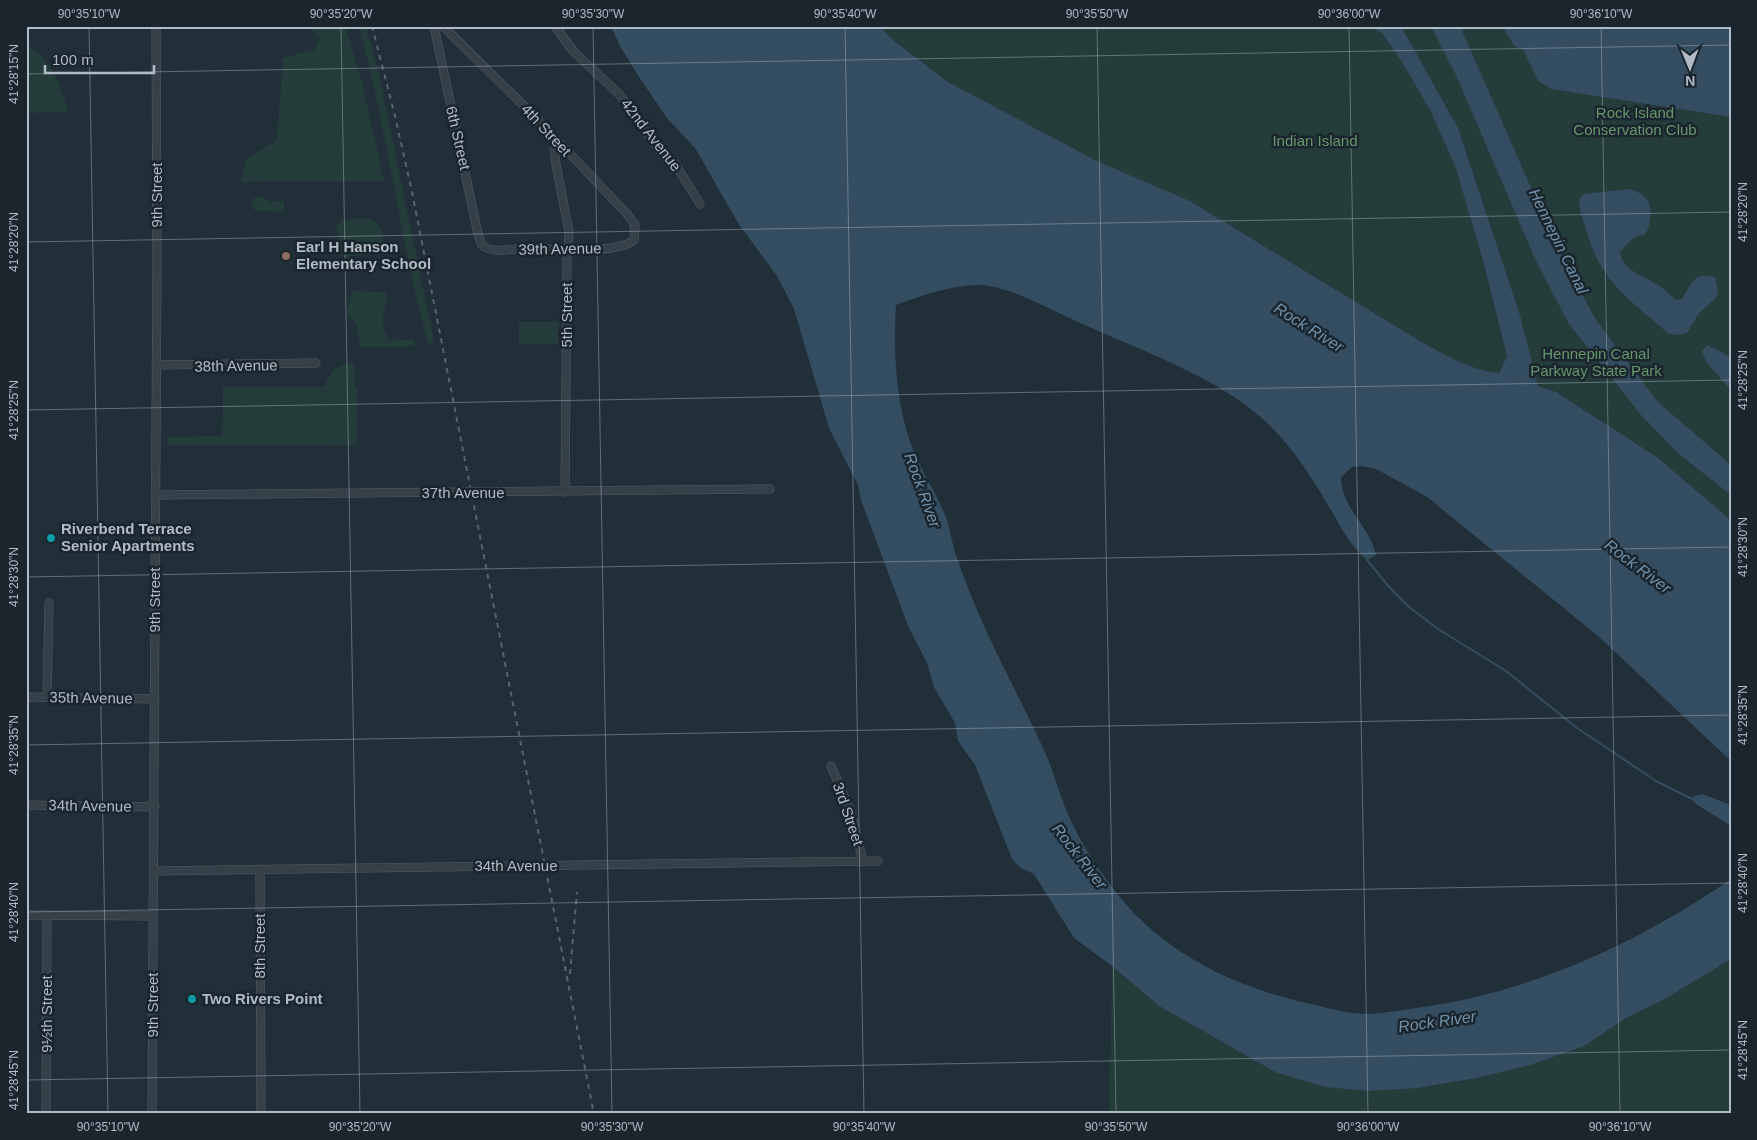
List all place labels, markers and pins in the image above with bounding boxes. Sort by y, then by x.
place label: Earl H Hanson Elementary School [296,238,431,272]
marker: Earl H Hanson Elementary School [280,250,292,262]
place label: Riverbend Terrace Senior Apartments [61,520,195,554]
marker: Riverbend Terrace Senior Apartments [45,532,57,544]
place label: Two Rivers Point [202,990,323,1007]
marker: Two Rivers Point [186,993,198,1005]

